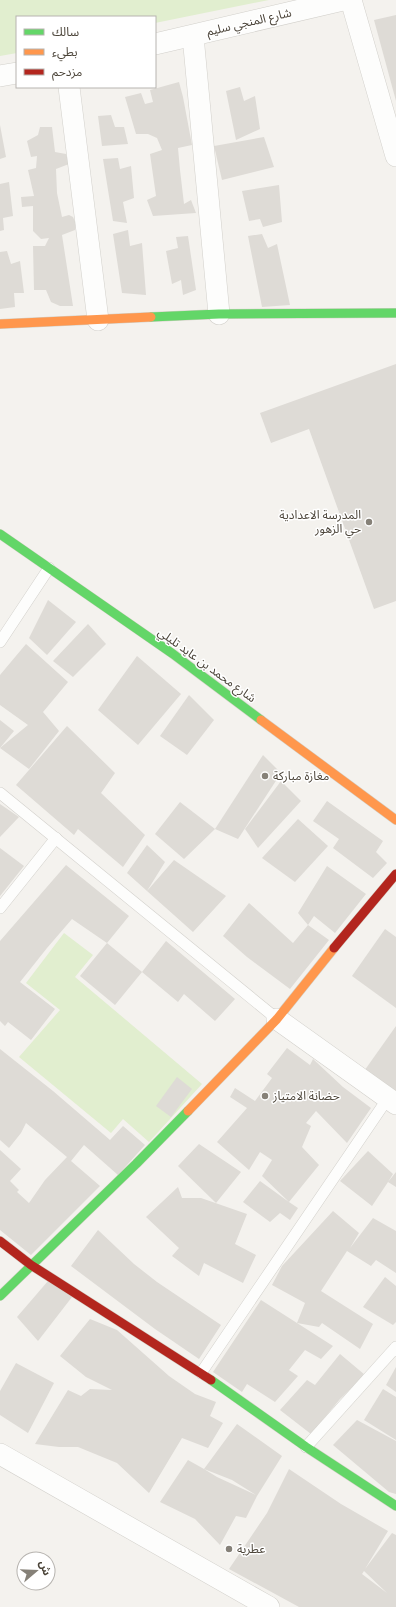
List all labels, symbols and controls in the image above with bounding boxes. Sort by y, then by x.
street label: شارع المنجي سليم [205,5,293,41]
legend [16,16,156,88]
text: سالك [52,25,79,39]
text: بطيء [52,45,78,62]
text: مزدحم [52,65,82,81]
place label: المدرسة الاعدادية حي الزهور [279,508,361,539]
marker: المدرسة الاعدادية حي الزهور [364,517,374,527]
street label: شارع محمد بن عايد تليلي [154,625,259,707]
place label: مغازة مباركة [273,769,329,783]
marker: مغازة مباركة [260,771,270,781]
place label: حضانة الامتياز [272,1089,340,1103]
marker: حضانة الامتياز [260,1091,270,1101]
place label: عطرية [237,1542,265,1556]
marker: عطرية [224,1544,234,1554]
north arrow [16,1551,56,1591]
text: ش [36,1559,54,1577]

